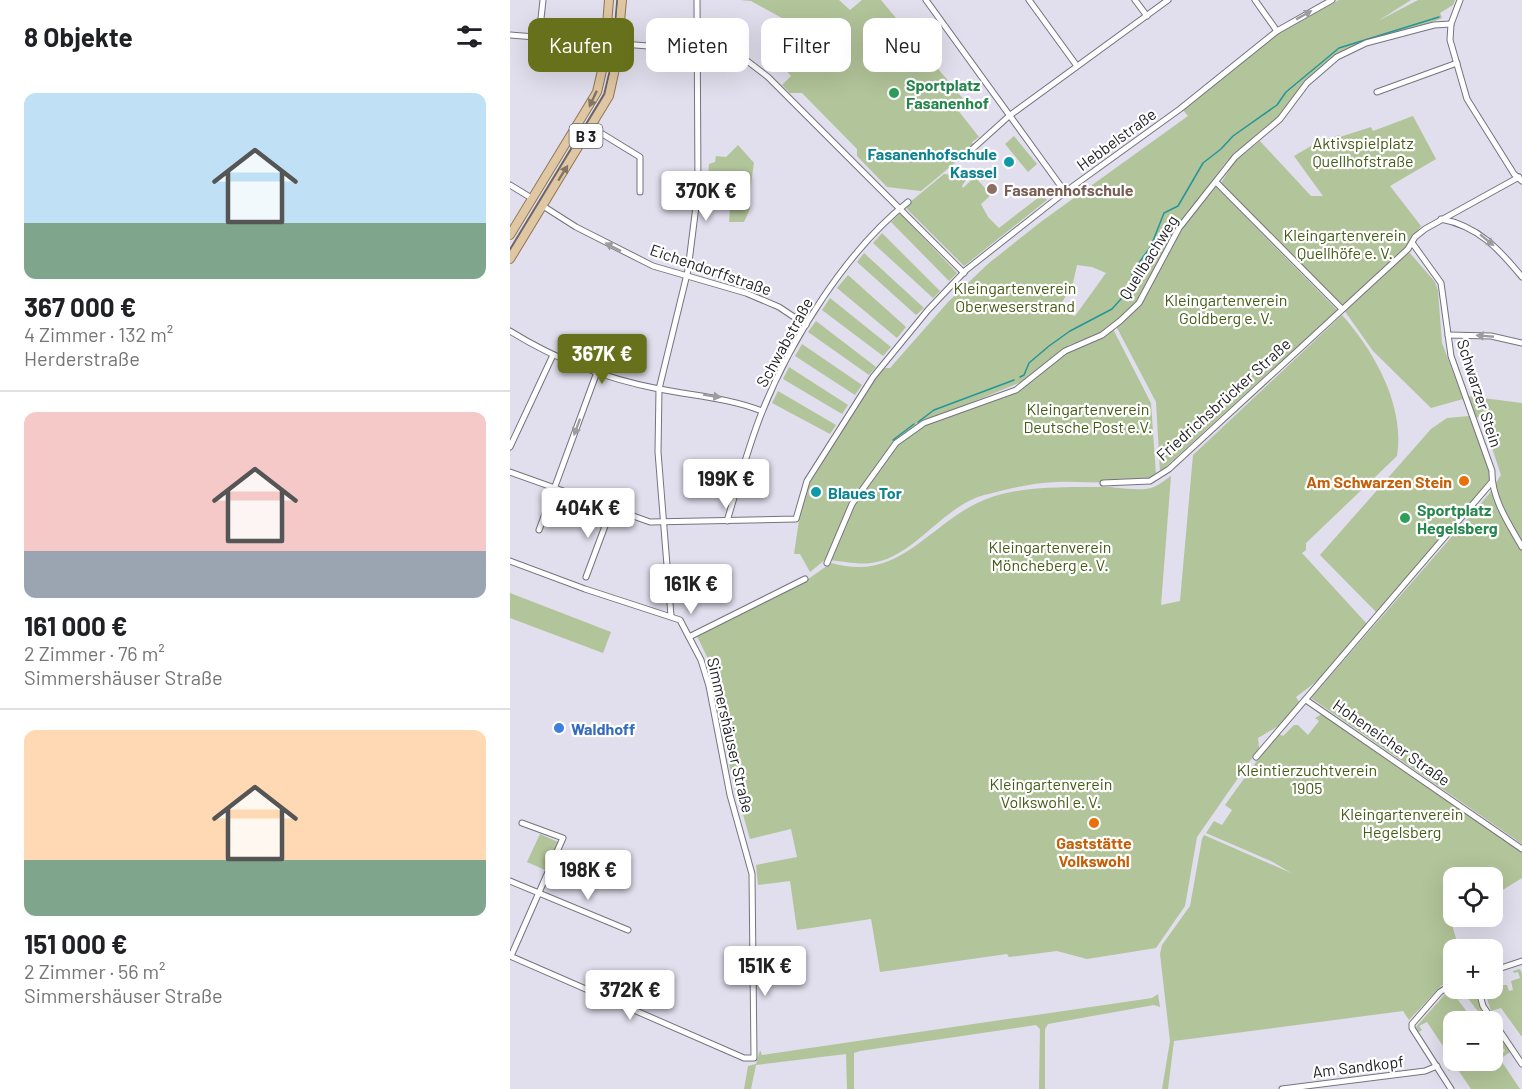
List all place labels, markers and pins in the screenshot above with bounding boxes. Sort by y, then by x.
place label: Sportplatz Fasanenhof [906,75,989,112]
marker: Sportplatz Fasanenhof [887,86,901,100]
place label: Fasanenhofschule Kassel [868,144,997,181]
marker: Fasanenhofschule Kassel [1002,155,1016,169]
pin: 370K € [657,171,755,222]
place label: Fasanenhofschule [1004,180,1134,199]
marker: Fasanenhofschule [985,182,999,196]
pin: 367K € [553,334,651,385]
pin: 199K € [677,459,775,510]
place label: Am Schwarzen Stein [1306,472,1452,491]
marker: Am Schwarzen Stein [1457,474,1471,488]
place label: Blaues Tor [828,483,902,502]
marker: Blaues Tor [809,485,823,499]
pin: 404K € [539,488,637,539]
place label: Sportplatz Hegelsberg [1417,500,1498,537]
marker: Sportplatz Hegelsberg [1398,511,1412,525]
pin: 161K € [642,564,740,615]
place label: Waldhoff [571,719,635,738]
marker: Waldhoff [552,721,566,735]
marker: Gaststätte Volkswohl [1087,816,1101,830]
place label: Gaststätte Volkswohl [1056,833,1132,870]
pin: 198K € [539,850,637,901]
pin: 151K € [716,946,814,997]
pin: 372K € [581,970,679,1021]

